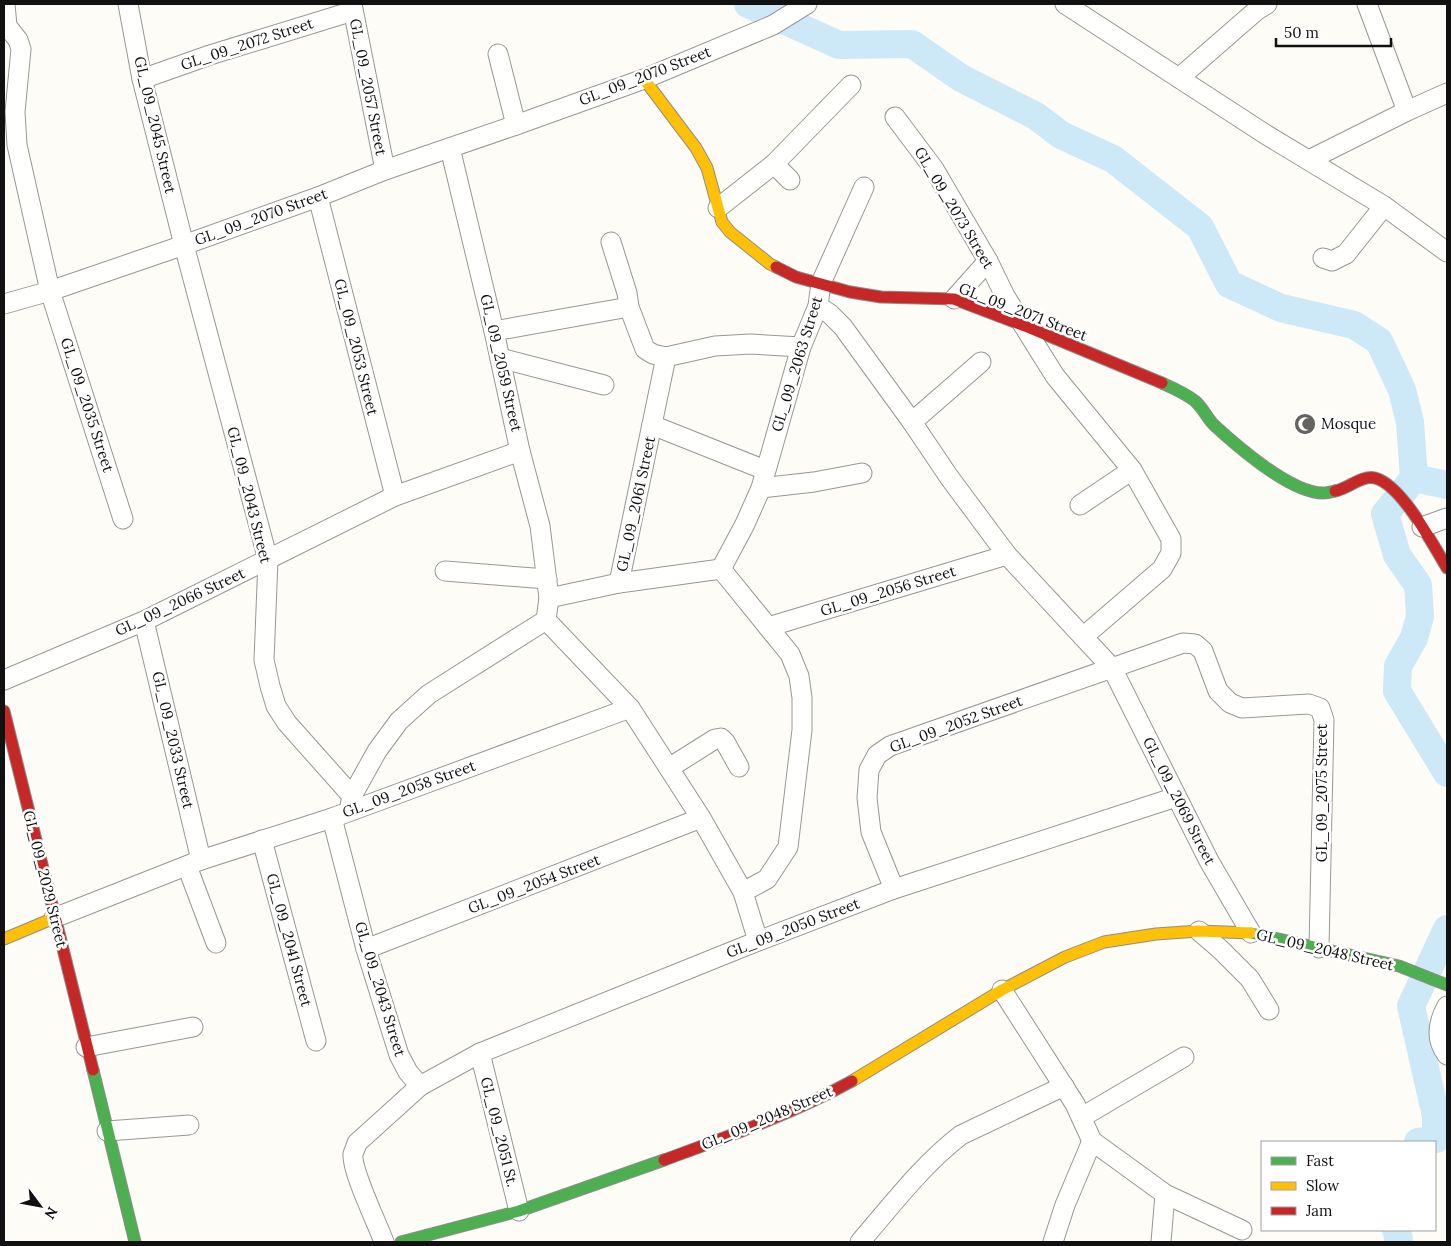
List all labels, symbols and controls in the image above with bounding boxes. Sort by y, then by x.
street label: GL_09_2072 Street [178,13,316,74]
scale bar [1276,15,1391,47]
street label: GL_09_2057 Street [346,17,391,157]
text: 50 m [1284,23,1319,42]
street label: GL_09_2070 Street [576,42,714,109]
street label: GL_09_2045 Street [130,54,181,195]
street label: GL_09_2073 Street [911,143,998,272]
street label: GL_09_2070 Street [192,184,330,249]
street label: GL_09_2053 Street [330,277,383,417]
street label: GL_09_2071 Street [956,278,1090,345]
street label: GL_09_2059 Street [476,292,527,434]
street label: GL_09_2063 Street [767,294,826,434]
street label: GL_09_2035 Street [57,335,118,475]
mosque icon: Mosque [1293,412,1317,436]
place label: Mosque [1321,414,1376,433]
street label: GL_09_2043 Street [223,425,276,565]
street label: GL_09_2061 Street [612,434,659,573]
street label: GL_09_2056 Street [818,561,958,620]
street label: GL_09_2066 Street [112,563,248,640]
street label: GL_09_2033 Street [148,669,199,811]
street label: GL_09_2052 Street [887,691,1025,756]
street label: GL_09_2075 Street [1312,724,1331,862]
street label: GL_09_2069 Street [1139,734,1220,868]
street label: GL_09_2058 Street [340,756,478,821]
street label: GL_09_2029 Street [19,808,72,949]
street label: GL_09_2054 Street [465,849,603,918]
street label: GL_09_2041 Street [263,871,316,1009]
street label: GL_09_2050 Street [723,893,862,962]
street label: GL_09_2043 Street [351,919,410,1059]
street label: GL_09_2048 Street [1255,924,1396,975]
street label: GL_09_2051 St. [477,1075,522,1189]
street label: GL_09_2048 Street [698,1081,835,1154]
legend [1261,1141,1436,1231]
text: Fast [1306,1151,1334,1170]
text: Slow [1306,1176,1339,1195]
north arrow [15,1181,65,1231]
text: Jam [1305,1201,1333,1220]
text: N [40,1204,62,1222]

